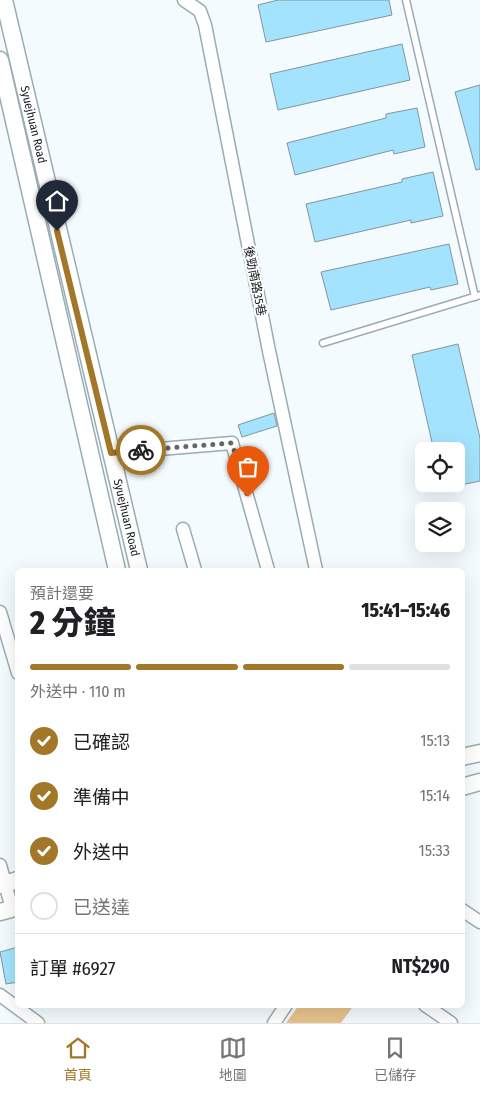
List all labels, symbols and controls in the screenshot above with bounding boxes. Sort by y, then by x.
street label: Syuejhuan Road [18,84,49,165]
pin [36,180,78,231]
icon: home [43,187,71,215]
street label: 後勁南路35巷 [241,245,269,317]
courier [116,425,166,475]
icon: bike [127,436,155,464]
map controls [415,442,465,552]
button: locate [415,442,465,492]
pin [227,446,269,497]
icon: bag [234,453,262,481]
street label: Syuejhuan Road [111,478,143,558]
button: layers [415,502,465,552]
text: 預計還要 [30,584,94,603]
text: 15:41–15:46 [361,599,450,622]
text: 2 分鐘 [30,604,115,642]
text: 外送中 · 110 m [30,682,126,701]
icon: check [30,727,58,755]
text: 已確認 [73,731,130,754]
text: 15:13 [420,731,450,750]
icon: check [30,782,58,810]
text: 準備中 [73,786,130,809]
text: 15:14 [420,786,450,805]
icon: check [30,837,58,865]
text: 外送中 [73,841,130,864]
text: 15:33 [418,841,450,860]
text: 已送達 [73,896,130,919]
text: NT$290 [392,955,450,978]
text: 訂單 #6927 [30,957,115,980]
tab: 首頁 [64,1034,92,1084]
tab: 地圖 [219,1034,247,1084]
tab: 已儲存 [374,1034,416,1084]

